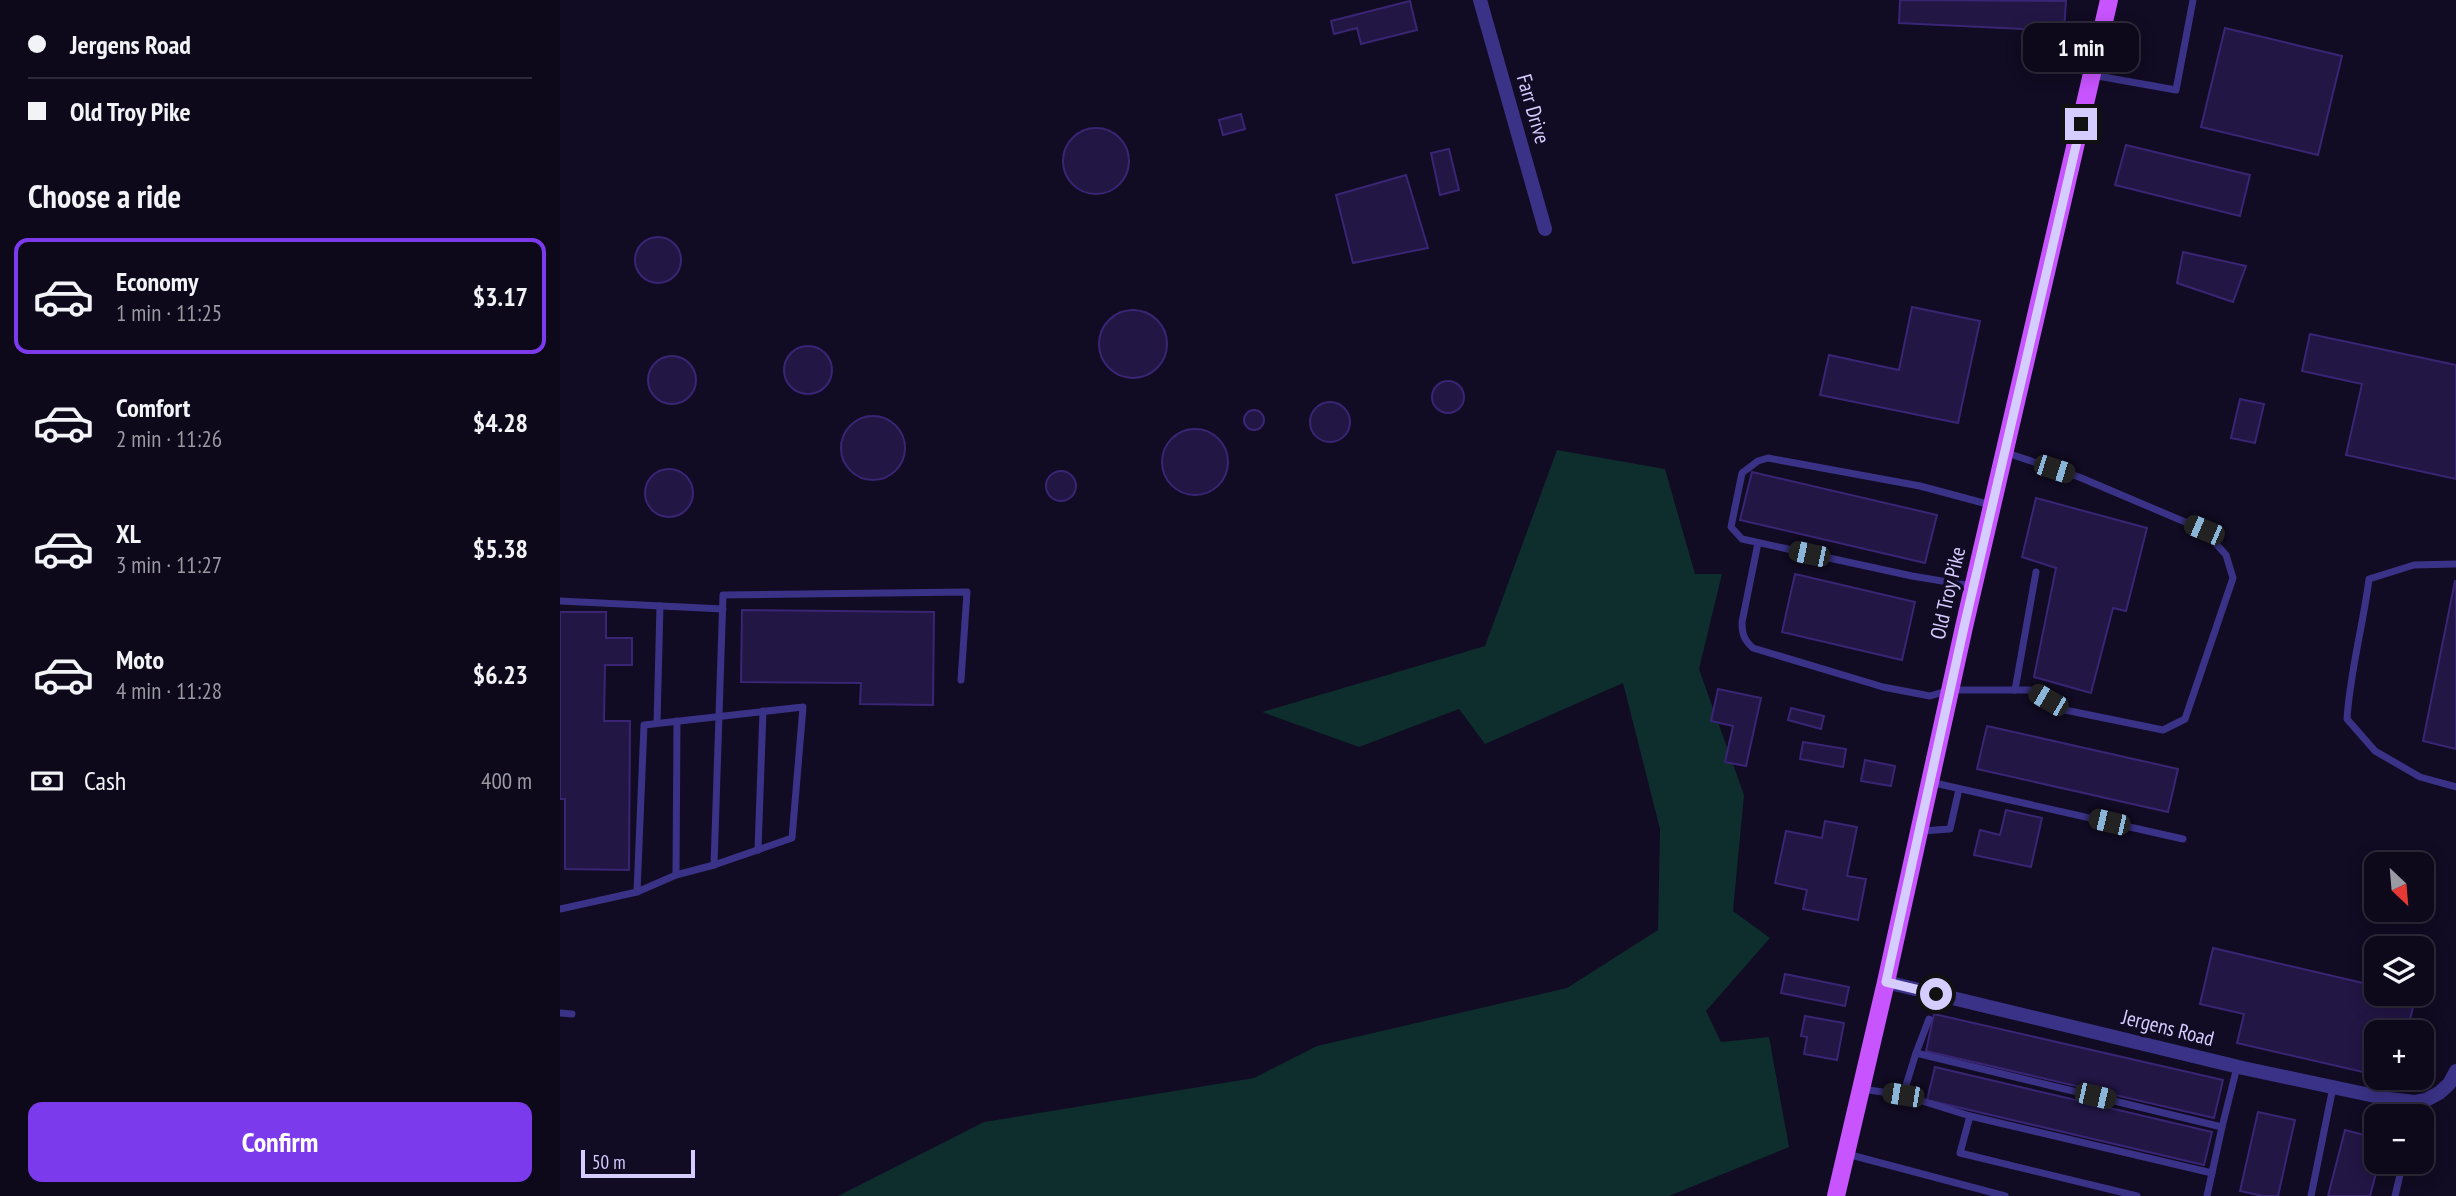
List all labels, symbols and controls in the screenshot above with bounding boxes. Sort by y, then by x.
callout: 1 min [2023,23,2139,72]
text: Jergens Road [70,28,191,61]
text: 1 min [2058,33,2104,62]
street label: Farr Drive [1511,71,1556,147]
text: Old Troy Pike [70,95,191,128]
route end [2065,108,2097,140]
text: Choose a ride [28,175,181,217]
icon: car [32,265,95,328]
text: Economy [116,265,198,298]
text: $3.17 [473,280,528,313]
text: 1 min · 11:25 [116,298,222,327]
icon: car [32,391,95,454]
text: Comfort [116,391,190,424]
text: $4.28 [473,406,528,439]
text: 2 min · 11:26 [116,424,222,453]
car [2031,453,2078,485]
car [2181,512,2228,548]
icon: car [32,517,95,580]
text: XL [116,517,141,550]
text: $5.38 [473,532,528,565]
car [1787,539,1832,569]
street label: Old Troy Pike [1924,544,1971,642]
text: 3 min · 11:27 [116,550,222,579]
icon: car [32,643,95,706]
text: Moto [116,643,164,676]
text: $6.23 [473,658,528,691]
text: 4 min · 11:28 [116,676,222,705]
car [2025,680,2072,720]
icon: cash [28,762,66,800]
text: Cash [84,764,126,797]
text: 400 m [481,766,532,795]
car [2087,807,2132,837]
north arrow [2364,852,2434,922]
map controls [2364,852,2434,1174]
button: layers [2364,936,2434,1006]
route start [1920,978,1952,1010]
street label: Jergens Road [2118,1003,2217,1052]
button: + [2364,1020,2434,1090]
car [1881,1081,1926,1109]
car [2073,1081,2118,1111]
button: Confirm [28,1102,532,1182]
button: − [2364,1104,2434,1174]
scale bar [581,1147,695,1179]
text: 50 m [592,1150,626,1174]

